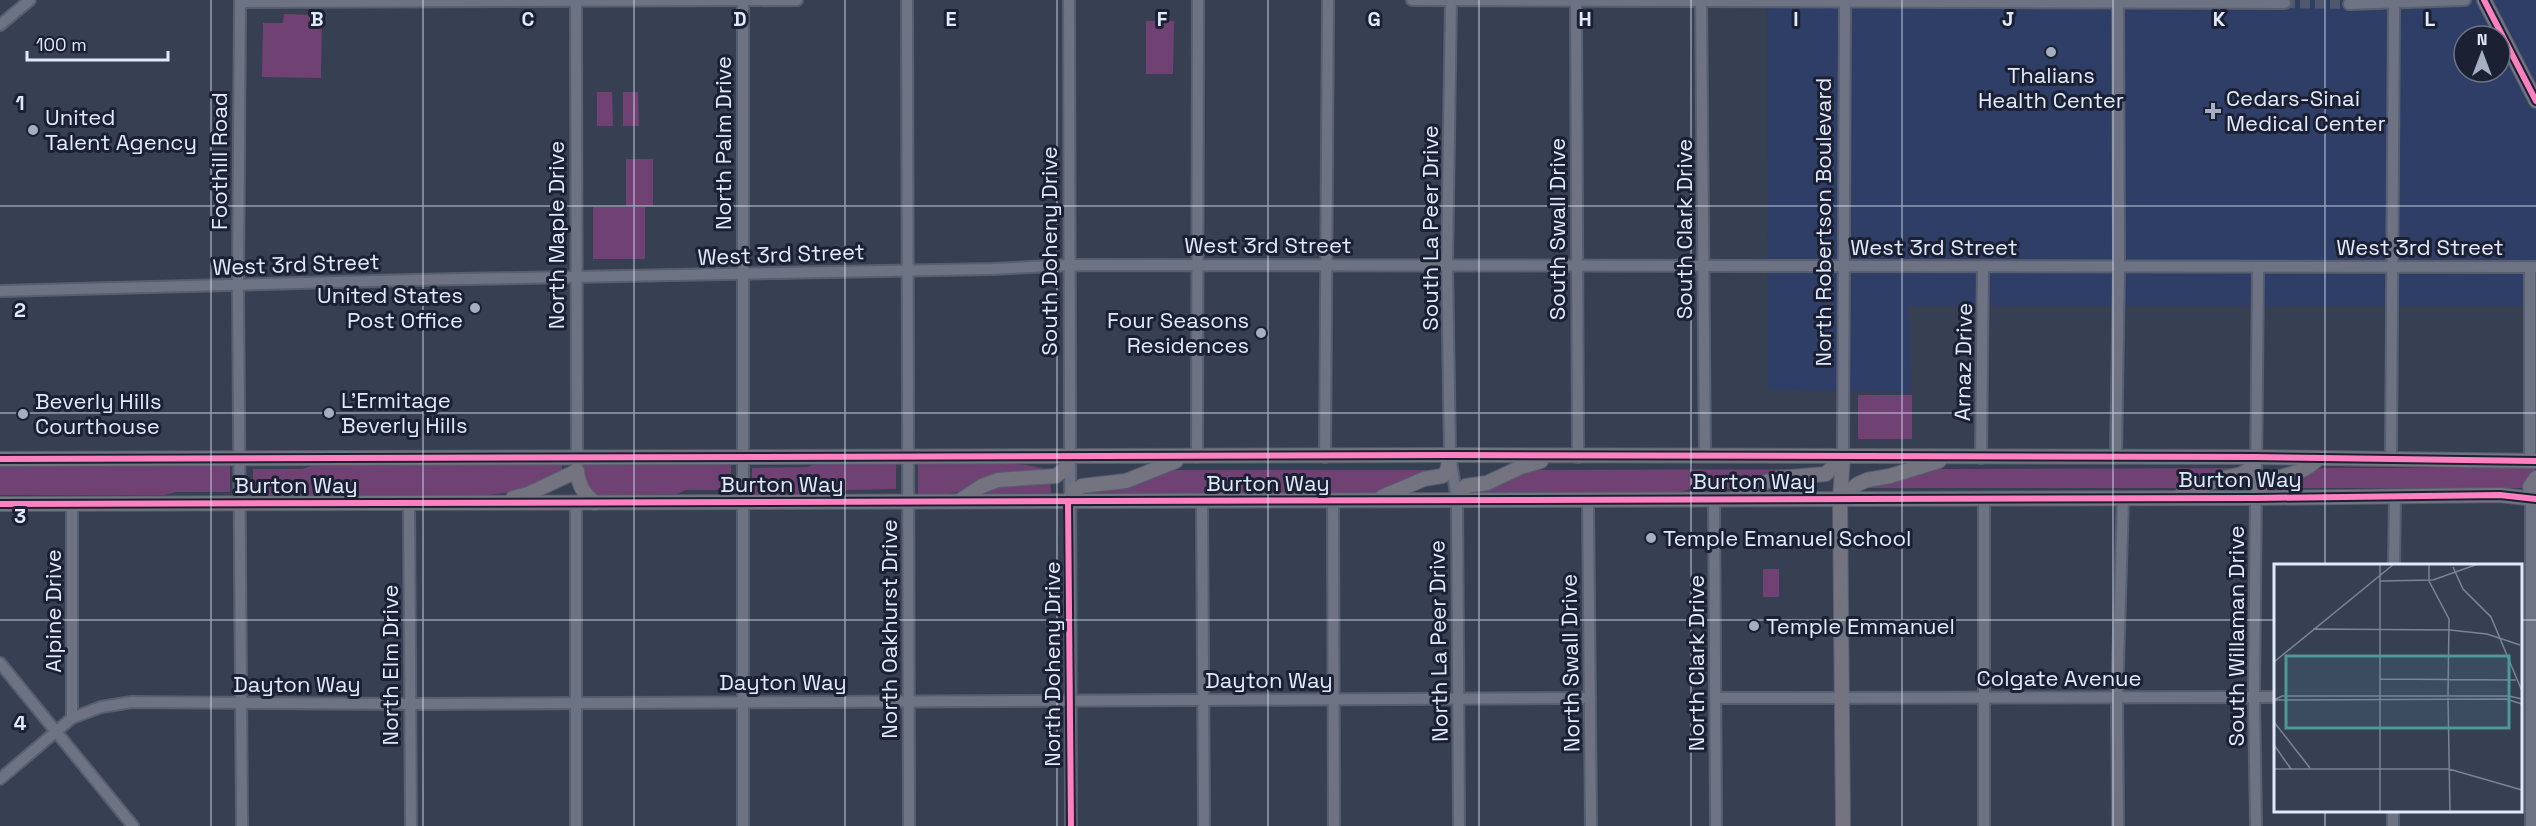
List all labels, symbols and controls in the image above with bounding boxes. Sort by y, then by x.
text: B [310,6,324,32]
text: C [522,6,535,32]
text: D [733,6,747,32]
text: E [945,6,957,32]
text: F [1157,6,1168,32]
text: G [1367,6,1381,32]
text: H [1578,6,1592,32]
text: I [1793,6,1799,32]
text: J [2002,6,2014,32]
text: K [2213,6,2226,32]
text: L [2425,6,2436,32]
scale bar [27,24,168,62]
north arrow [2452,24,2512,84]
text: N [2477,29,2487,50]
text: 100 m [36,33,87,56]
marker: Thalians Health Center [2044,45,2058,59]
street label: North Palm Drive [709,56,737,230]
place label: Thalians Health Center [1978,61,2124,114]
street label: North Robertson Boulevard [1809,78,1837,366]
place label: Cedars-Sinai Medical Center [2226,84,2386,137]
text: 1 [15,90,25,116]
street label: Foothill Road [205,92,233,230]
marker: Cedars-Sinai Medical Center [2204,102,2222,120]
place label: United Talent Agency [45,103,197,156]
marker: United Talent Agency [26,123,40,137]
street label: South La Peer Drive [1416,125,1444,331]
street label: South Swall Drive [1543,138,1571,320]
street label: South Clark Drive [1670,139,1698,319]
street label: North Maple Drive [542,141,570,329]
street label: South Doheny Drive [1035,146,1063,356]
street label: West 3rd Street [1184,231,1352,259]
street label: West 3rd Street [1850,233,2018,261]
street label: West 3rd Street [2336,233,2504,261]
street label: West 3rd Street [697,237,865,271]
street label: West 3rd Street [212,247,380,281]
place label: United States Post Office [317,281,463,334]
text: 2 [14,297,26,323]
marker: United States Post Office [468,301,482,315]
street label: Arnaz Drive [1948,303,1978,421]
place label: Four Seasons Residences [1107,306,1249,359]
marker: Four Seasons Residences [1254,326,1268,340]
place label: L'Ermitage Beverly Hills [341,386,468,439]
place label: Beverly Hills Courthouse [35,387,162,440]
marker: L'Ermitage Beverly Hills [322,406,336,420]
marker: Beverly Hills Courthouse [16,407,30,421]
street label: Burton Way [2178,465,2302,493]
street label: Burton Way [1692,467,1816,495]
street label: Burton Way [1206,469,1330,497]
street label: Burton Way [720,470,844,498]
street label: Burton Way [234,471,358,499]
text: 3 [14,503,26,529]
street label: North Oakhurst Drive [875,519,903,739]
place label: Temple Emanuel School [1663,524,1911,552]
street label: South Willaman Drive [2222,525,2250,747]
marker: Temple Emanuel School [1644,531,1658,545]
street label: North La Peer Drive [1422,540,1454,742]
street label: Alpine Drive [39,549,67,673]
street label: North Doheny Drive [1038,561,1066,767]
inset map [2274,564,2521,811]
street label: North Swall Drive [1554,574,1586,752]
street label: North Clark Drive [1682,575,1710,751]
street label: North Elm Drive [376,585,404,745]
place label: Temple Emmanuel [1766,612,1955,640]
marker: Temple Emmanuel [1747,619,1761,633]
street label: Colgate Avenue [1977,664,2142,692]
street label: Dayton Way [1205,666,1333,694]
street label: Dayton Way [719,668,847,696]
street label: Dayton Way [233,670,361,698]
text: 4 [14,710,27,736]

